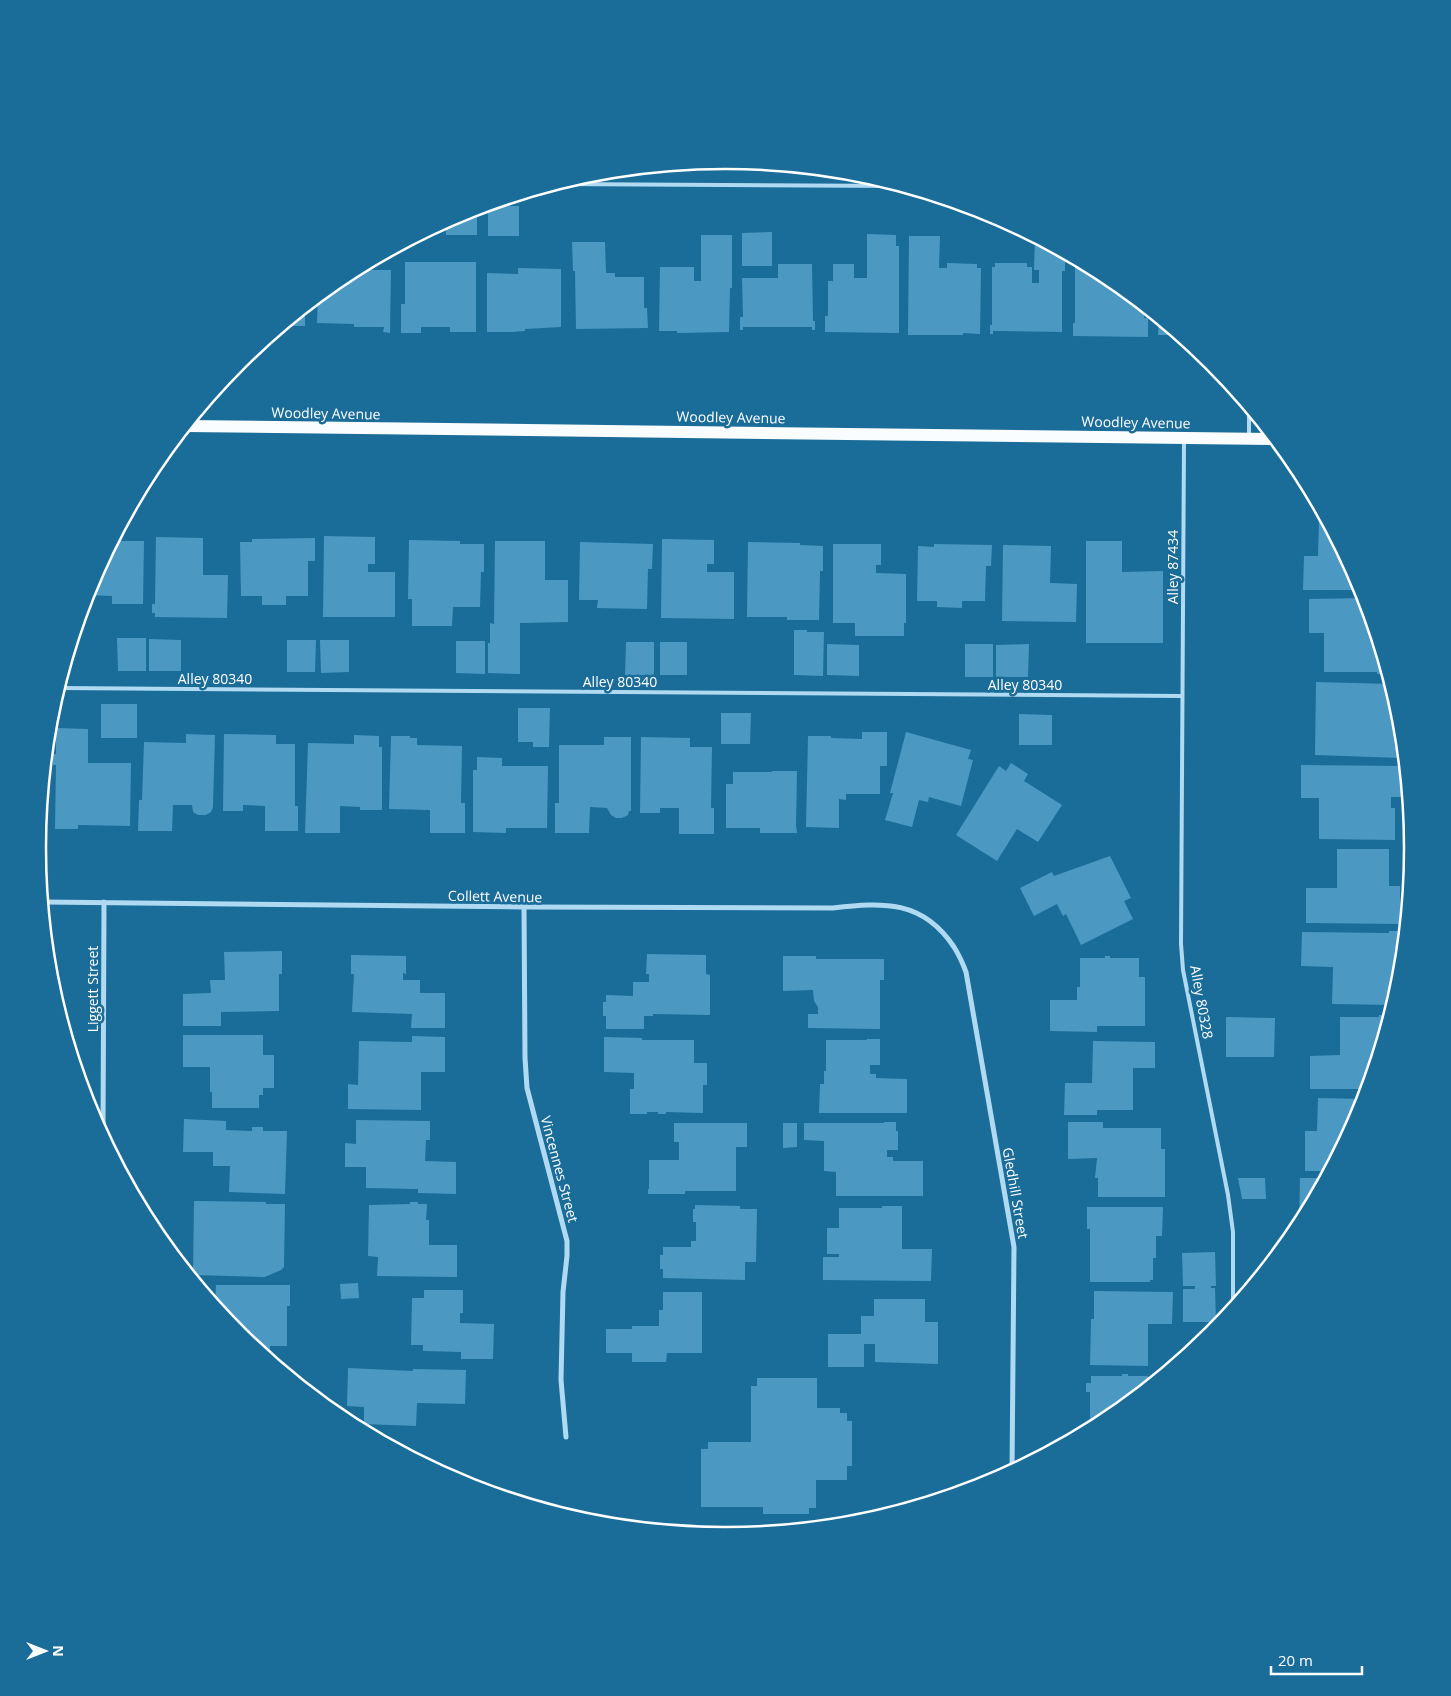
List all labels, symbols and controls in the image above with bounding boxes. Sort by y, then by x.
street label: Woodley Avenue [271,403,381,423]
street label: Woodley Avenue [676,407,786,427]
street label: Woodley Avenue [1081,412,1191,432]
street label: Alley 87434 [1163,530,1182,604]
street label: Alley 80340 [178,669,252,688]
street label: Alley 80340 [583,672,657,691]
street label: Alley 80340 [988,675,1062,694]
street label: Collett Avenue [448,886,543,906]
street label: Liggett Street [83,946,102,1032]
street label: Alley 80328 [1186,964,1218,1040]
street label: Vincennes Street [537,1114,583,1224]
street label: Gledhill Street [999,1146,1033,1240]
north arrow [20,1626,70,1676]
scale bar [1271,1644,1362,1676]
text: N [49,1645,68,1657]
text: 20 m [1278,1650,1313,1670]

